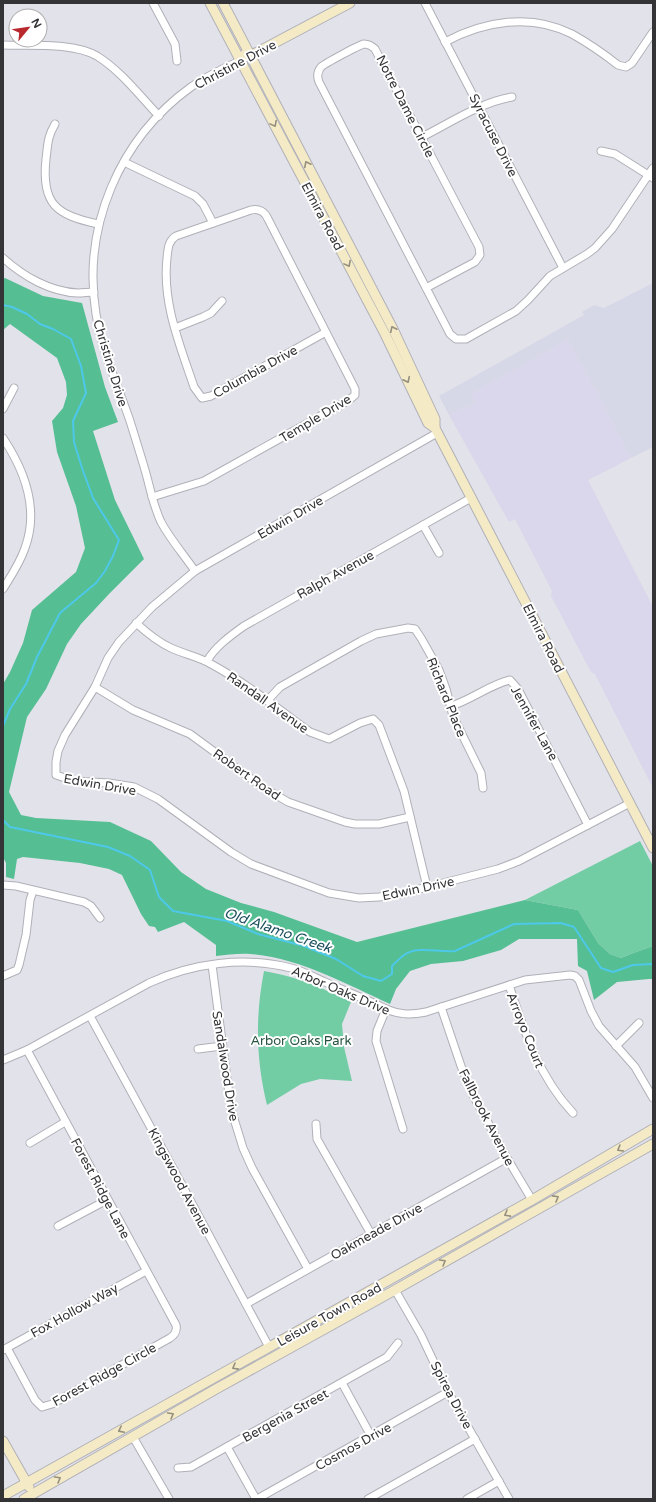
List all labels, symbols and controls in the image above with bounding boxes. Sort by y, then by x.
north arrow [8,8,48,48]
text: N [28,16,44,30]
street label: Christine Drive [192,37,279,93]
street label: Notre Dame Circle [372,53,438,160]
street label: Syracuse Drive [465,91,521,179]
one-way arrow [269,120,277,128]
one-way arrow [304,160,312,168]
street label: Elmira Road [297,180,347,253]
one-way arrow [343,260,351,267]
street label: Christine Drive [89,318,131,409]
one-way arrow [390,325,397,333]
street label: Columbia Drive [211,342,300,402]
one-way arrow [402,375,410,383]
street label: Temple Drive [277,391,354,446]
street label: Edwin Drive [255,493,326,543]
street label: Ralph Avenue [294,547,377,603]
street label: Elmira Road [519,601,567,676]
street label: Richard Place [423,655,469,740]
street label: Randall Avenue [223,669,311,737]
street label: Jennifer Lane [507,683,561,764]
street label: Robert Road [210,746,283,804]
street label: Edwin Drive [62,771,137,799]
street label: Edwin Drive [381,874,456,904]
water label: Old Alamo Creek [222,904,335,957]
street label: Arbor Oaks Drive [289,963,392,1019]
street label: Arroyo Court [503,990,547,1070]
street label: Sandalwood Drive [208,1010,242,1123]
park label: Arbor Oaks Park [250,1033,352,1049]
street label: Fallbrook Avenue [455,1066,517,1169]
street label: Kingswood Avenue [144,1125,214,1237]
street label: Forest Ridge Lane [67,1135,133,1242]
one-way arrow [617,1144,624,1152]
one-way arrow [552,1196,559,1203]
street label: Oakmeade Drive [328,1200,425,1264]
one-way arrow [504,1210,511,1217]
one-way arrow [439,1260,446,1267]
street label: Fox Hollow Way [28,1280,121,1342]
street label: Leisure Town Road [274,1280,385,1350]
street label: Forest Ridge Circle [50,1340,159,1410]
street label: Spirea Drive [427,1359,476,1432]
one-way arrow [232,1362,239,1369]
street label: Bergenia Street [240,1386,331,1446]
one-way arrow [167,1412,174,1419]
street label: Cosmos Drive [313,1419,394,1474]
one-way arrow [118,1425,126,1433]
one-way arrow [54,1477,61,1484]

